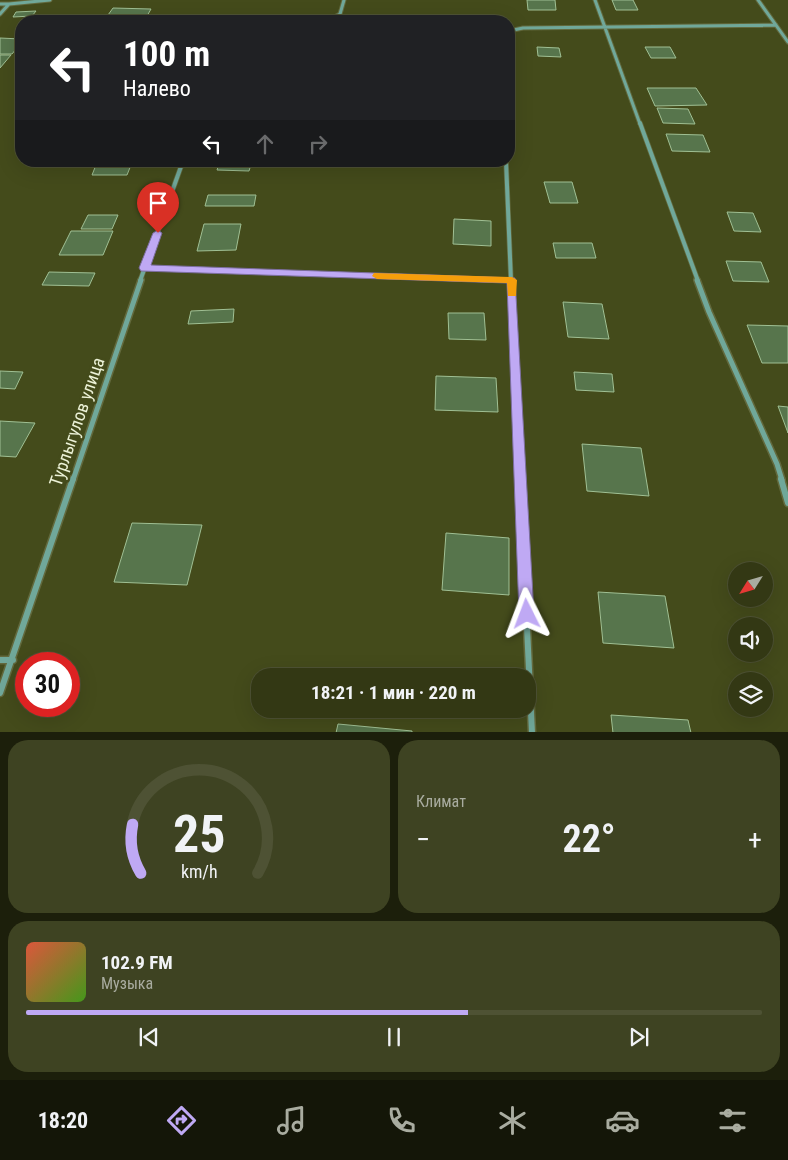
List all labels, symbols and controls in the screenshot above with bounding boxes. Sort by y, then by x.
text: 100 m [123,34,210,75]
icon: left [40,35,105,100]
text: Налево [123,76,191,101]
icon: left [198,130,226,158]
icon: ahead [251,130,279,158]
icon: right [304,130,332,158]
pin [137,182,179,233]
icon: arrive [144,189,172,217]
street label: Турлыгулов улица [45,355,108,489]
north arrow [728,562,772,608]
map controls [728,562,773,717]
position arrow [500,587,552,639]
button: sound [728,617,773,662]
speed limit sign: 30 [15,652,80,717]
button: layers [728,672,773,717]
text: 18:21 · 1 мин · 220 m [311,681,476,704]
text: Климат [416,792,466,811]
text: 25 [173,804,225,865]
text: 22° [562,817,616,861]
text: − [416,823,430,856]
text: + [748,823,762,856]
text: km/h [181,861,217,882]
text: 102.9 FM [101,951,173,974]
text: Музыка [101,974,153,993]
icon: previous [135,1023,163,1051]
icon: pause [380,1023,408,1051]
icon: next [625,1023,653,1051]
icon: directions [164,1103,199,1138]
icon: music [274,1103,309,1138]
icon: phone [384,1103,419,1138]
icon: climate [495,1103,530,1138]
icon: car [605,1103,640,1138]
icon: filters [715,1103,750,1138]
text: 18:20 [38,1108,88,1133]

